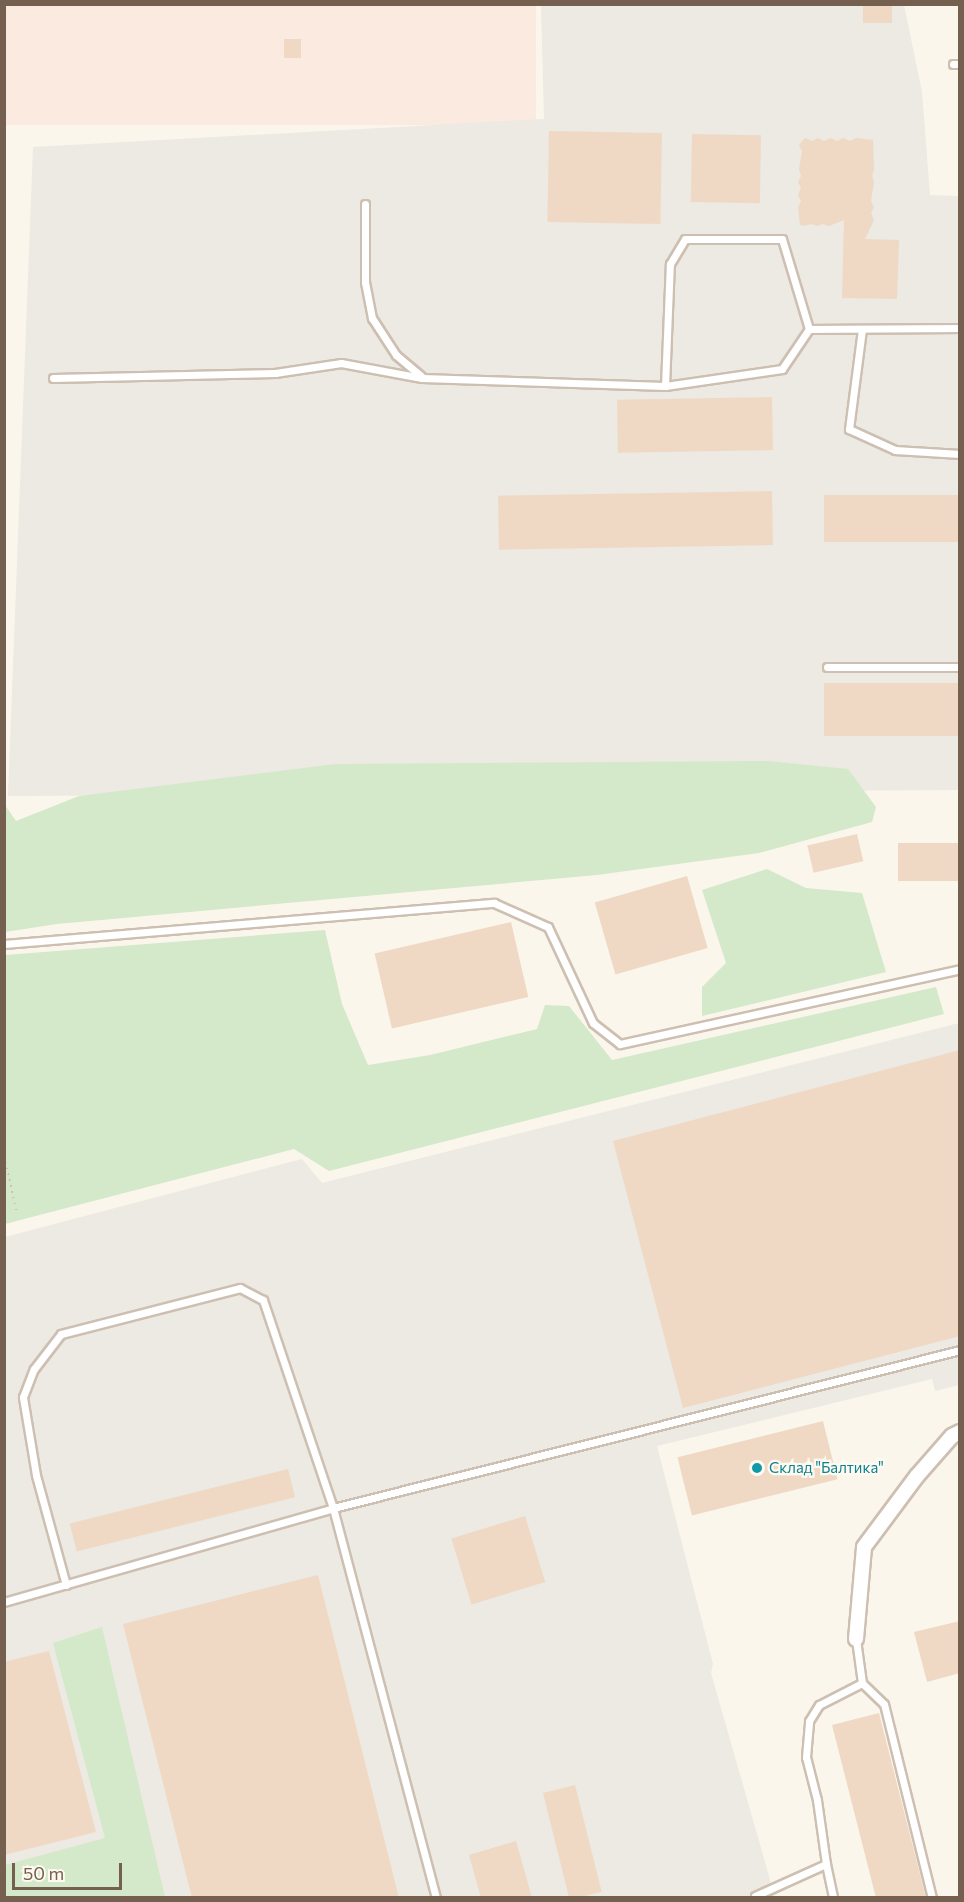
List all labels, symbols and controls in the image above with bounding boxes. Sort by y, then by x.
place label: Склад "Балтика" [769,1459,884,1477]
marker: Склад "Балтика" [750,1461,764,1475]
scale bar [15,1851,124,1889]
text: 50 m [23,1862,64,1884]

